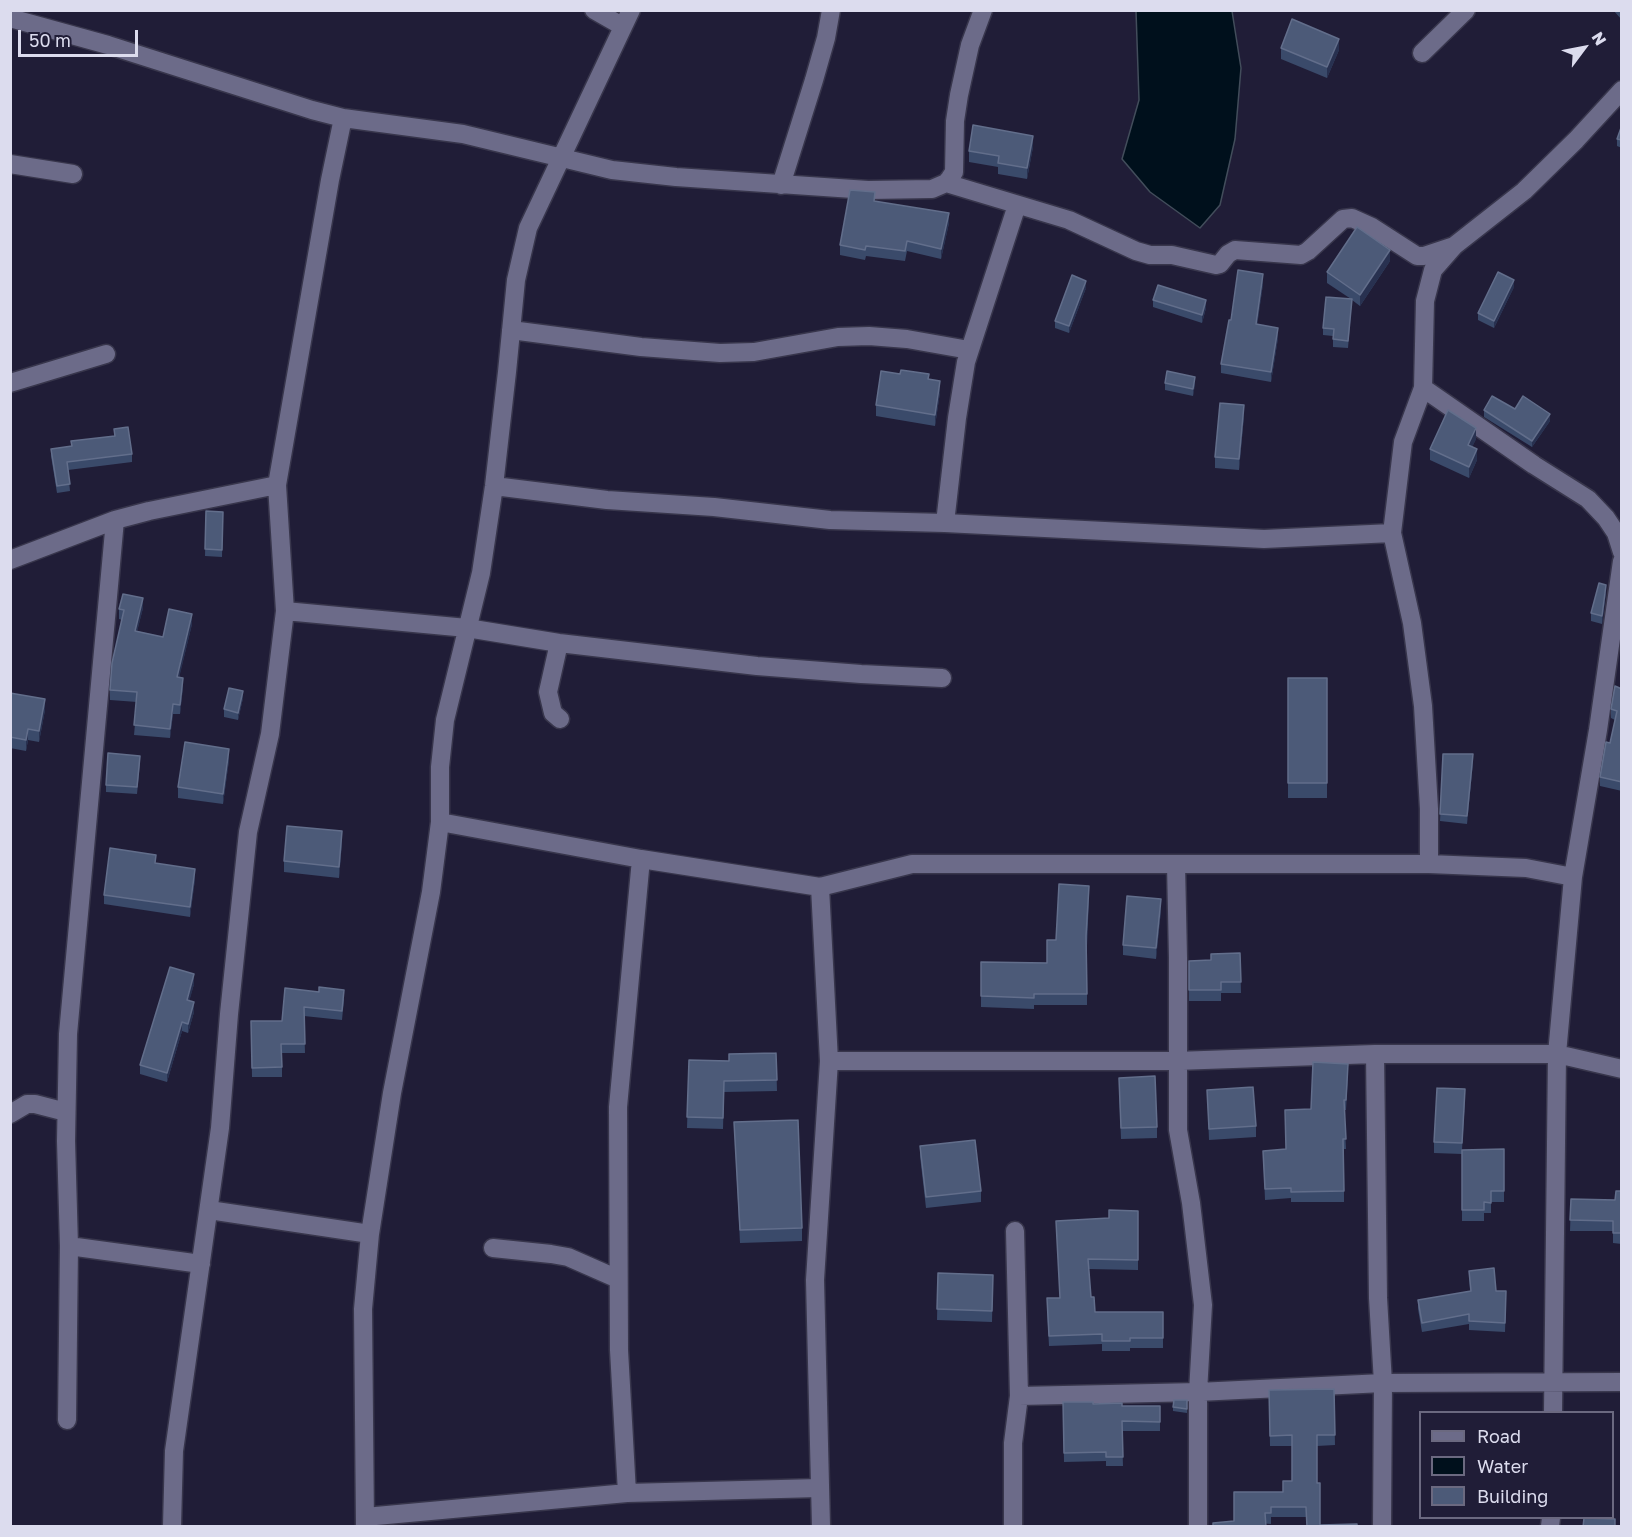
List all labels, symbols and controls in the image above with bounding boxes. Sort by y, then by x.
scale bar [21,18,141,56]
north arrow [1554,18,1614,78]
text: N [1588,28,1611,49]
text: 50 m [29,29,71,51]
legend [1419,1411,1614,1519]
text: Road [1477,1425,1521,1447]
text: Water [1477,1455,1528,1477]
text: Building [1477,1485,1548,1507]

